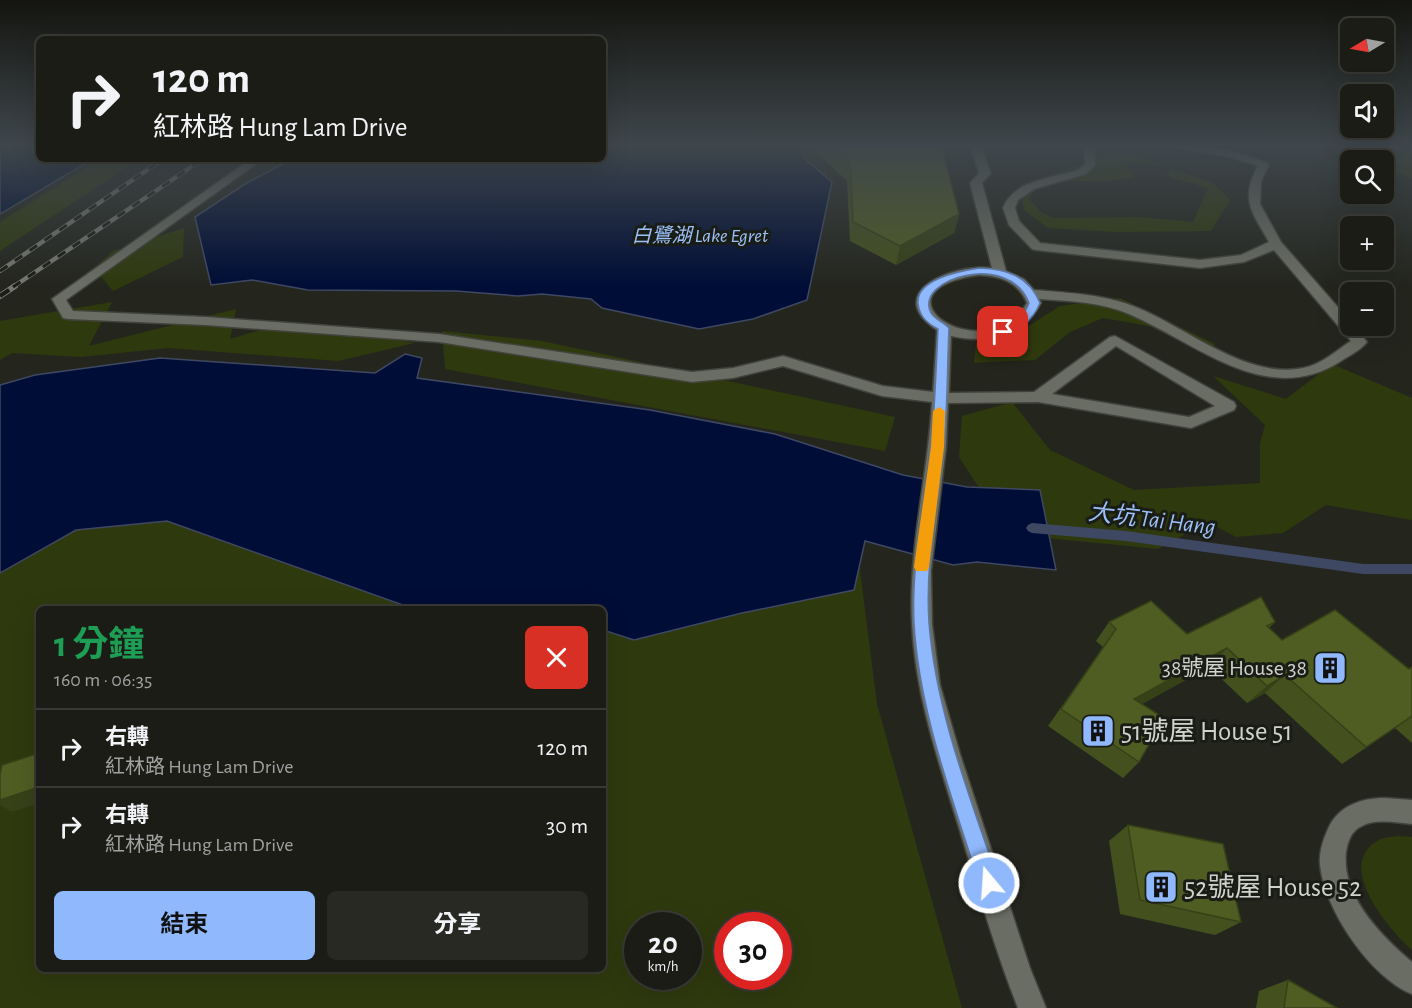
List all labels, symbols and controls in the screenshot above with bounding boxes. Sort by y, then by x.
north arrow [1340,18,1394,72]
map controls [1340,18,1394,336]
text: 120 m [153,58,250,100]
icon: right [54,60,132,138]
button: sound [1340,84,1394,138]
text: 紅林路 Hung Lam Drive [153,114,407,141]
button: search [1340,150,1394,204]
button: + [1340,216,1394,270]
water label: 白鷺湖 Lake Egret [632,225,769,246]
button: − [1340,282,1394,336]
pin [977,306,1028,357]
icon: arrive [986,315,1019,348]
water label: 大坑 Tai Hang [1087,498,1217,540]
button: close [525,626,588,689]
text: 1 分鐘 [54,627,144,663]
building icon: 38號屋 House 38 [1312,650,1348,686]
place label: 38號屋 House 38 [1162,656,1307,679]
text: 160 m · 06:35 [54,670,152,690]
building icon: 51號屋 House 51 [1080,713,1116,749]
place label: 51號屋 House 51 [1121,717,1292,745]
text: 右轉 [105,726,149,748]
icon: right [54,732,87,765]
text: 120 m [538,737,588,759]
text: 紅林路 Hung Lam Drive [105,757,293,777]
text: 右轉 [105,804,149,826]
icon: right [54,810,87,843]
text: 30 m [546,815,588,837]
text: 紅林路 Hung Lam Drive [105,835,293,855]
position arrow [957,851,1021,915]
building icon: 52號屋 House 52 [1143,869,1179,905]
place label: 52號屋 House 52 [1184,873,1361,901]
button: 結束 [54,891,315,960]
button: 分享 [327,891,588,960]
speed limit sign: 30 [714,912,792,990]
text: 20 [648,929,678,959]
text: km/h [648,959,678,974]

